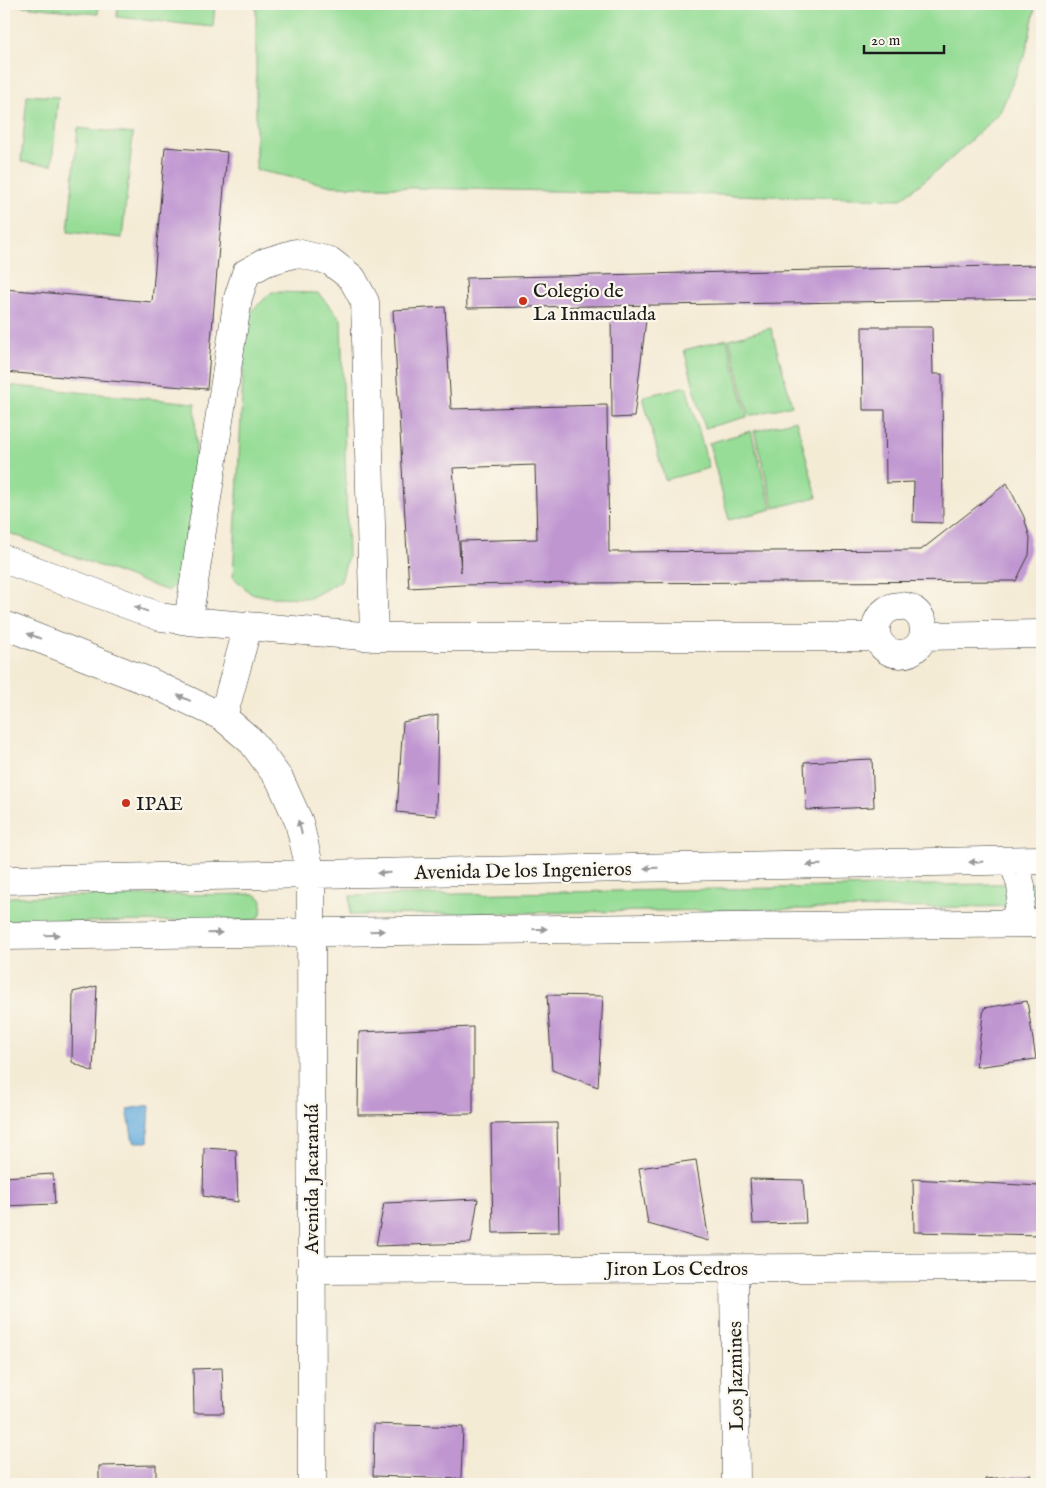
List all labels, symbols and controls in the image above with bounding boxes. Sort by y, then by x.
scale bar [864,22,944,54]
text: 20 m [871,31,901,50]
place label: Colegio de La Inmaculada [533,279,656,327]
marker: Colegio de La Inmaculada [517,295,529,307]
one-way arrow [133,605,148,612]
one-way arrow [27,632,41,640]
one-way arrow [177,694,191,702]
place label: IPAE [136,792,183,817]
marker: IPAE [120,797,132,809]
one-way arrow [296,819,304,834]
street label: Avenida De los Ingenieros [413,857,632,886]
one-way arrow [968,858,984,866]
one-way arrow [805,861,821,869]
one-way arrow [643,864,659,872]
one-way arrow [375,869,391,877]
one-way arrow [532,925,548,933]
one-way arrow [370,927,386,935]
one-way arrow [207,929,223,937]
one-way arrow [45,931,61,939]
street label: Avenida Jacarandá [300,1104,325,1255]
street label: Jiron Los Cedros [604,1257,748,1282]
street label: Los Jazmines [723,1321,750,1431]

